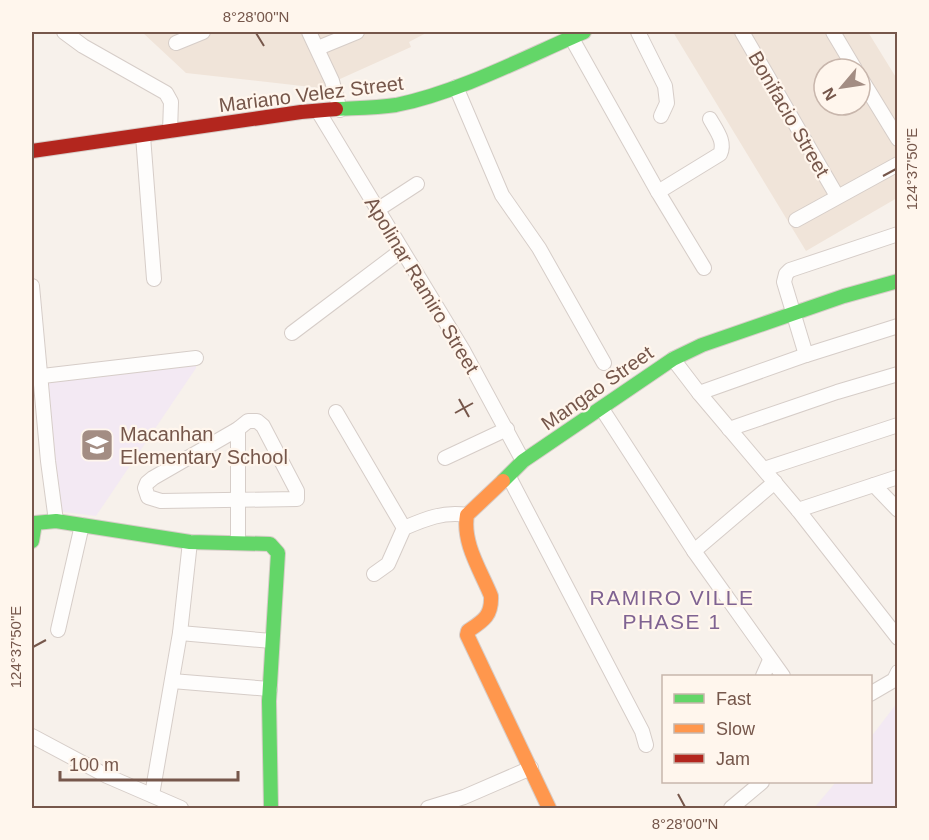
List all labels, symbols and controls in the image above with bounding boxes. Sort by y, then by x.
text: 8°28'00"N [223,8,289,25]
street label: Bonifacio Street [744,47,834,181]
north arrow [812,57,872,117]
street label: Mariano Velez Street [218,72,405,116]
text: N [819,85,840,103]
text: 124°37'50"E [903,128,920,210]
street label: Apolinar Ramiro Street [360,193,484,378]
street label: Mangao Street [537,341,657,435]
place label: Macanhan Elementary School [120,423,288,468]
school or university icon: Macanhan Elementary School [79,427,115,463]
district label: RAMIRO VILLE PHASE 1 [589,586,755,633]
text: 124°37'50"E [7,606,24,688]
legend [662,675,872,783]
text: Fast [716,689,751,709]
text: Slow [716,719,756,739]
scale bar [60,744,238,782]
text: Jam [716,749,750,769]
text: 100 m [69,755,119,775]
text: 8°28'00"N [652,815,718,832]

